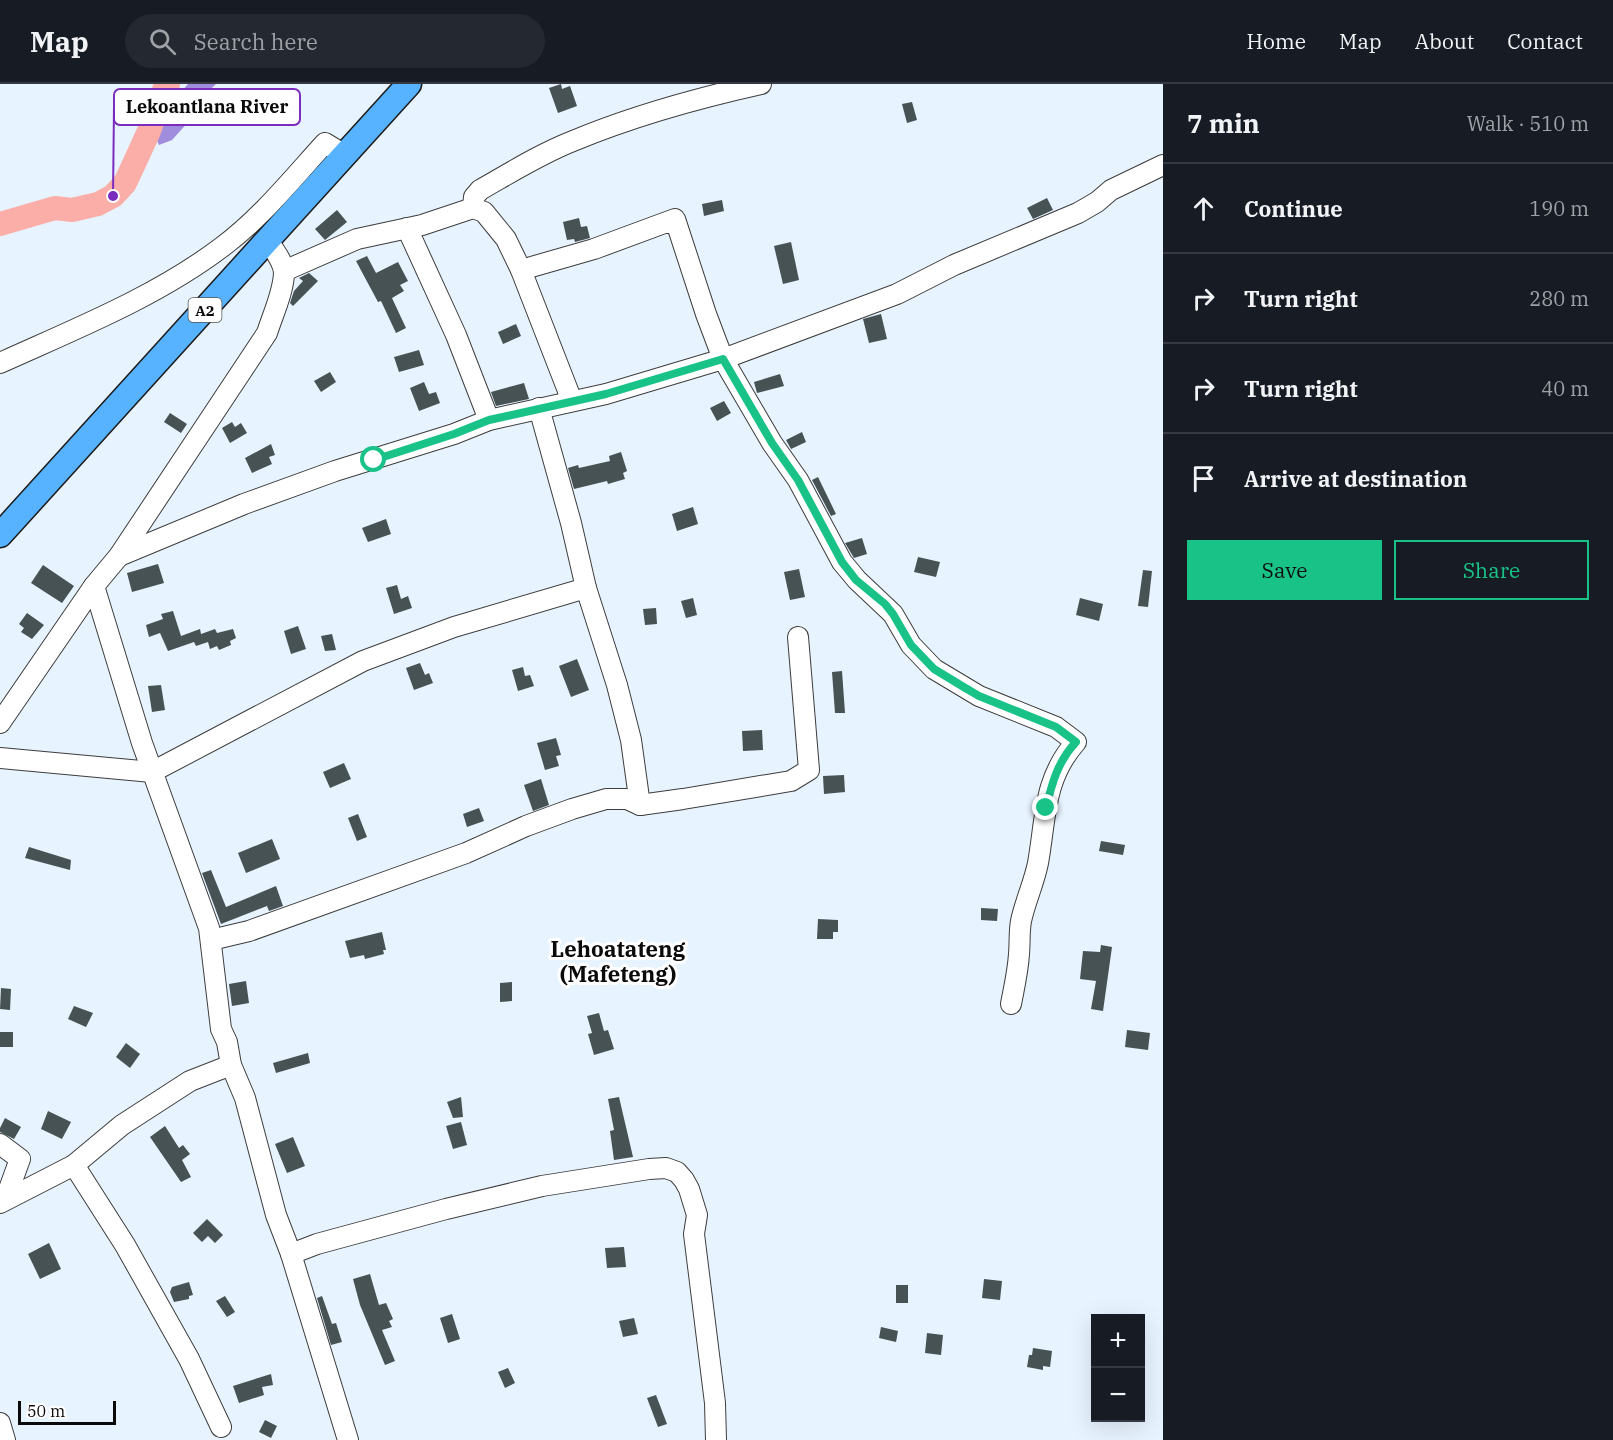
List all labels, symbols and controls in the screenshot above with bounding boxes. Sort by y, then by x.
search box [125,14,545,68]
text: Map [30,23,89,60]
icon: search [146,25,179,58]
text: Search here [194,27,318,56]
text: Home [1246,27,1306,55]
text: Map [1339,27,1382,55]
text: About [1415,27,1474,55]
text: Contact [1507,27,1583,55]
callout: Lekoantlana River [114,89,300,125]
text: Lekoantlana River [126,95,288,118]
text: 7 min [1187,106,1260,140]
text: Walk · 510 m [1467,110,1589,137]
icon: ahead [1187,192,1220,225]
text: Continue [1244,194,1343,223]
text: 190 m [1529,195,1589,222]
icon: right [1187,282,1220,315]
text: Turn right [1244,284,1358,313]
text: 280 m [1529,285,1589,312]
road number: A2 [188,298,222,322]
icon: right [1187,372,1220,405]
text: Turn right [1244,374,1358,403]
text: 40 m [1541,375,1589,402]
route start [360,446,386,472]
icon: arrive [1187,462,1220,495]
text: Arrive at destination [1244,464,1467,493]
button: Save [1187,540,1382,600]
button: Share [1394,540,1589,600]
route end [1032,794,1058,820]
district label: Lehoatateng (Mafeteng) [551,934,686,988]
map controls [1091,1314,1145,1422]
button: + [1091,1314,1145,1368]
button: − [1091,1368,1145,1422]
scale bar [18,1398,116,1426]
text: 50 m [27,1401,65,1421]

